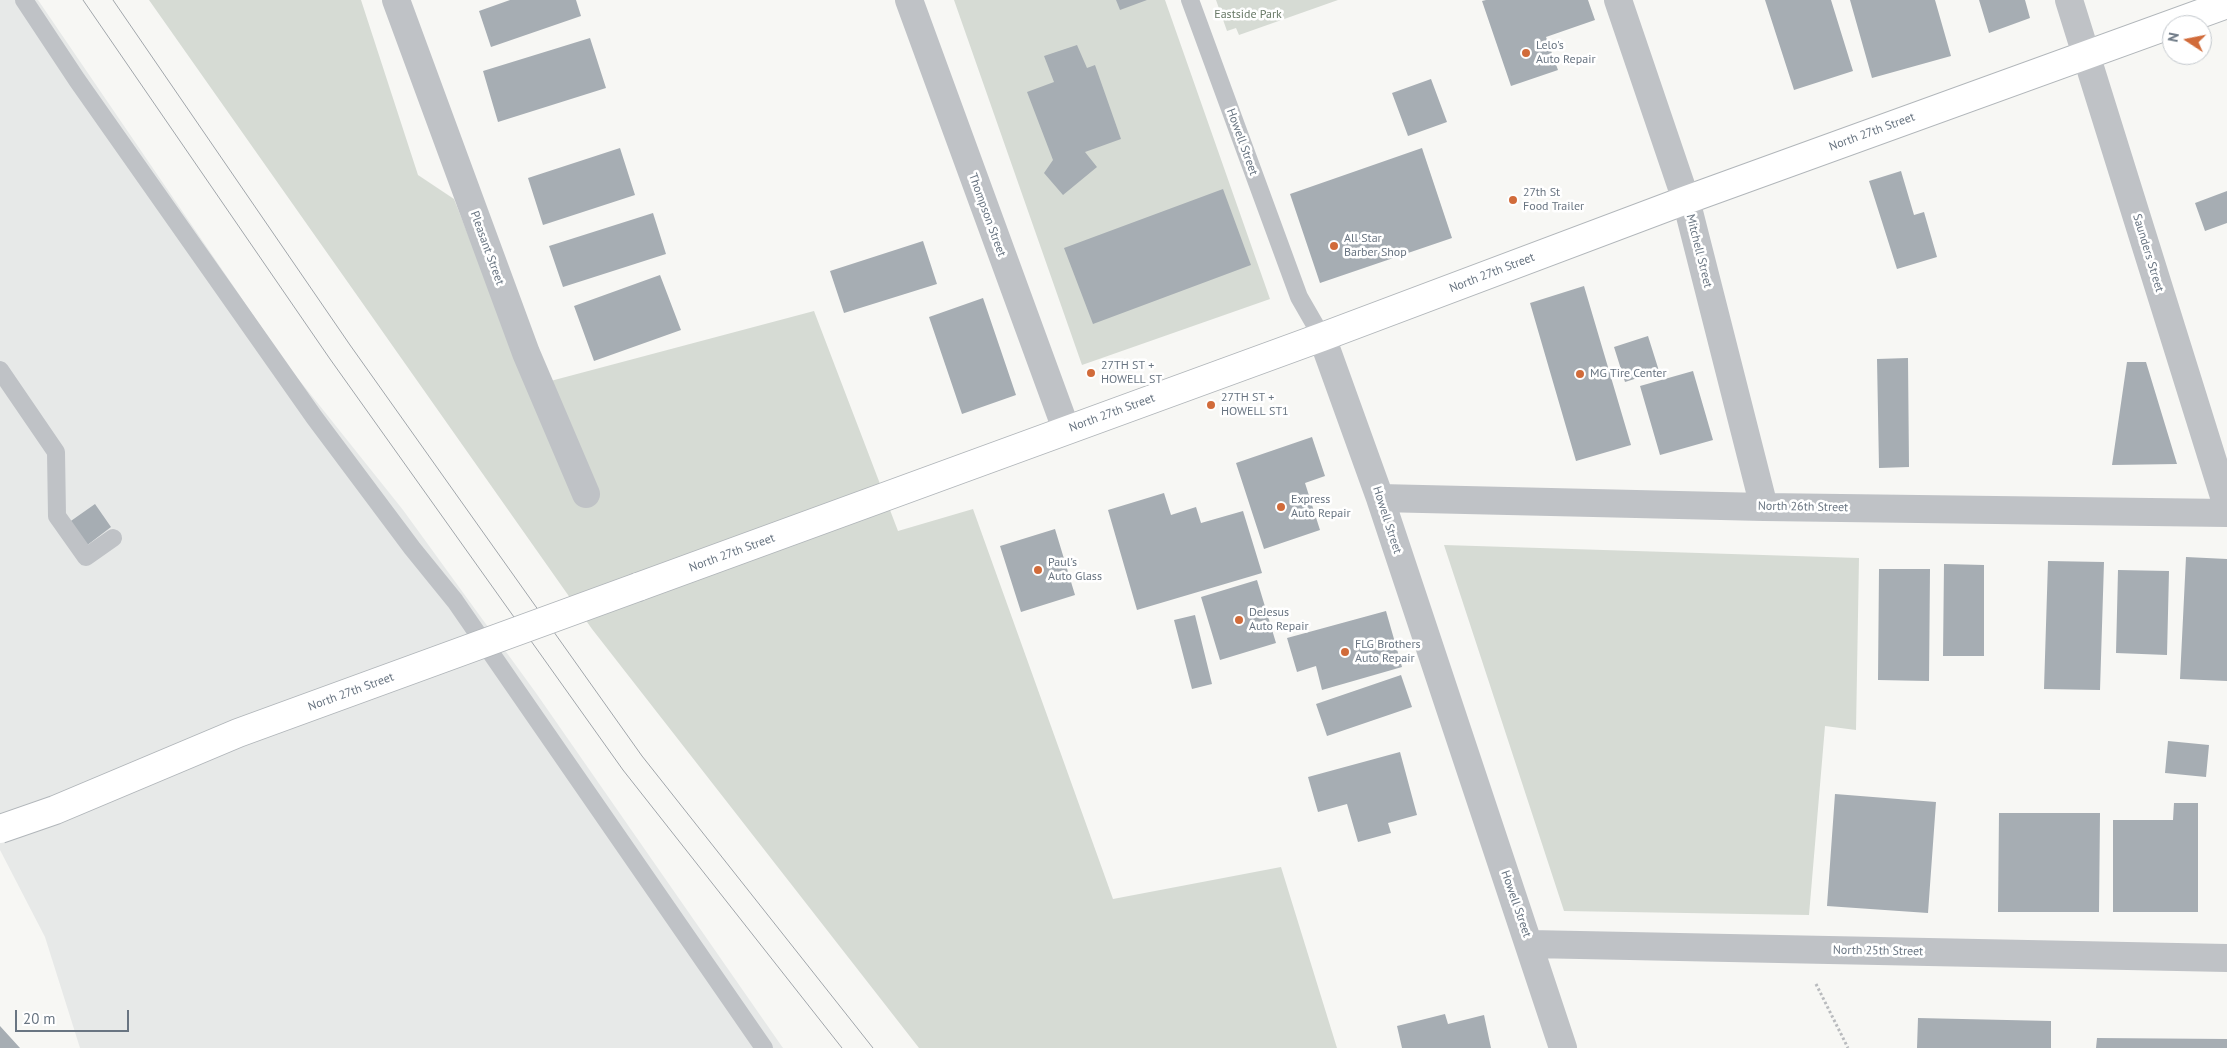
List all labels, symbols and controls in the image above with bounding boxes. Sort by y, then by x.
park label: Eastside Park [1214,8,1282,22]
north arrow [2162,15,2212,65]
text: N [2164,31,2183,44]
place label: Lelo's Auto Repair [1536,39,1595,67]
marker: Lelo's Auto Repair [1520,47,1532,59]
street label: Howell Street [1223,107,1261,177]
street label: North 27th Street [1827,110,1917,154]
street label: Thompson Street [965,171,1009,259]
place label: 27th St Food Trailer [1523,186,1584,214]
marker: 27th St Food Trailer [1507,194,1519,206]
street label: Pleasant Street [467,209,507,287]
street label: Saunders Street [2129,212,2167,294]
street label: Mitchell Street [1683,213,1715,289]
place label: All Star Barber Shop [1344,232,1407,260]
marker: All Star Barber Shop [1328,240,1340,252]
street label: North 27th Street [1447,250,1537,296]
place label: 27TH ST + HOWELL ST [1101,359,1162,387]
marker: 27TH ST + HOWELL ST [1085,367,1097,379]
place label: MG Tire Center [1590,367,1666,381]
marker: MG Tire Center [1574,368,1586,380]
street label: North 27th Street [1067,391,1157,435]
place label: 27TH ST + HOWELL ST1 [1221,391,1289,419]
marker: 27TH ST + HOWELL ST1 [1205,399,1217,411]
street label: Howell Street [1369,484,1405,556]
place label: Express Auto Repair [1291,493,1350,521]
street label: North 26th Street [1758,499,1848,515]
marker: Express Auto Repair [1275,501,1287,513]
street label: North 27th Street [687,531,777,575]
place label: Paul's Auto Glass [1048,556,1102,584]
marker: Paul's Auto Glass [1032,564,1044,576]
place label: DeJesus Auto Repair [1249,606,1308,634]
marker: DeJesus Auto Repair [1233,614,1245,626]
place label: FLG Brothers Auto Repair [1355,638,1421,666]
marker: FLG Brothers Auto Repair [1339,646,1351,658]
street label: North 27th Street [306,670,396,714]
street label: Howell Street [1498,869,1534,939]
street label: North 25th Street [1833,943,1923,959]
scale bar [18,1000,131,1032]
text: 20 m [23,1009,56,1028]

